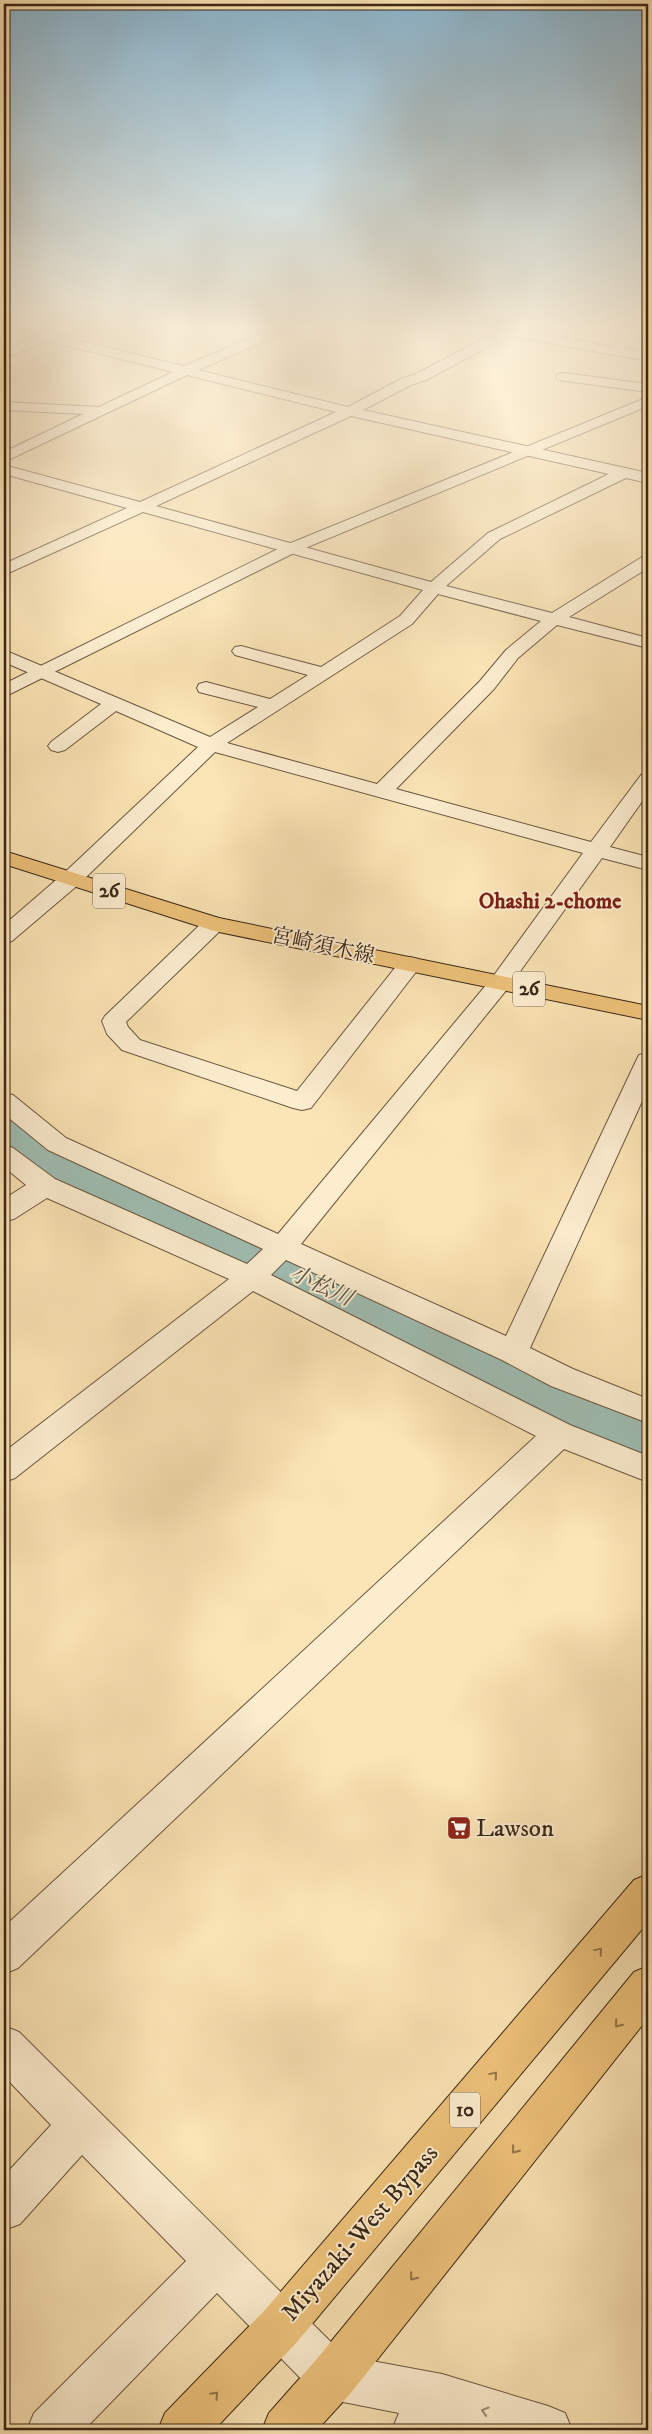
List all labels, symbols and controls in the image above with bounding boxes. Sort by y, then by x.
road number: 26 [93,874,125,908]
district label: Ohashi 2-chome [479,888,621,915]
street label: 宮崎須木線 [269,922,377,970]
road number: 26 [513,972,545,1006]
water label: 小松川 [285,1260,358,1313]
place label: Lawson [476,1813,554,1844]
supermarket icon: Lawson [446,1815,472,1841]
one-way arrow [593,1948,602,1957]
one-way arrow [615,2018,623,2027]
one-way arrow [488,2072,497,2081]
road number: 10 [450,2092,480,2128]
street label: Miyazaki-West Bypass [275,2138,445,2328]
one-way arrow [513,2144,521,2153]
one-way arrow [410,2271,419,2280]
one-way arrow [209,2391,218,2400]
one-way arrow [481,2406,490,2416]

